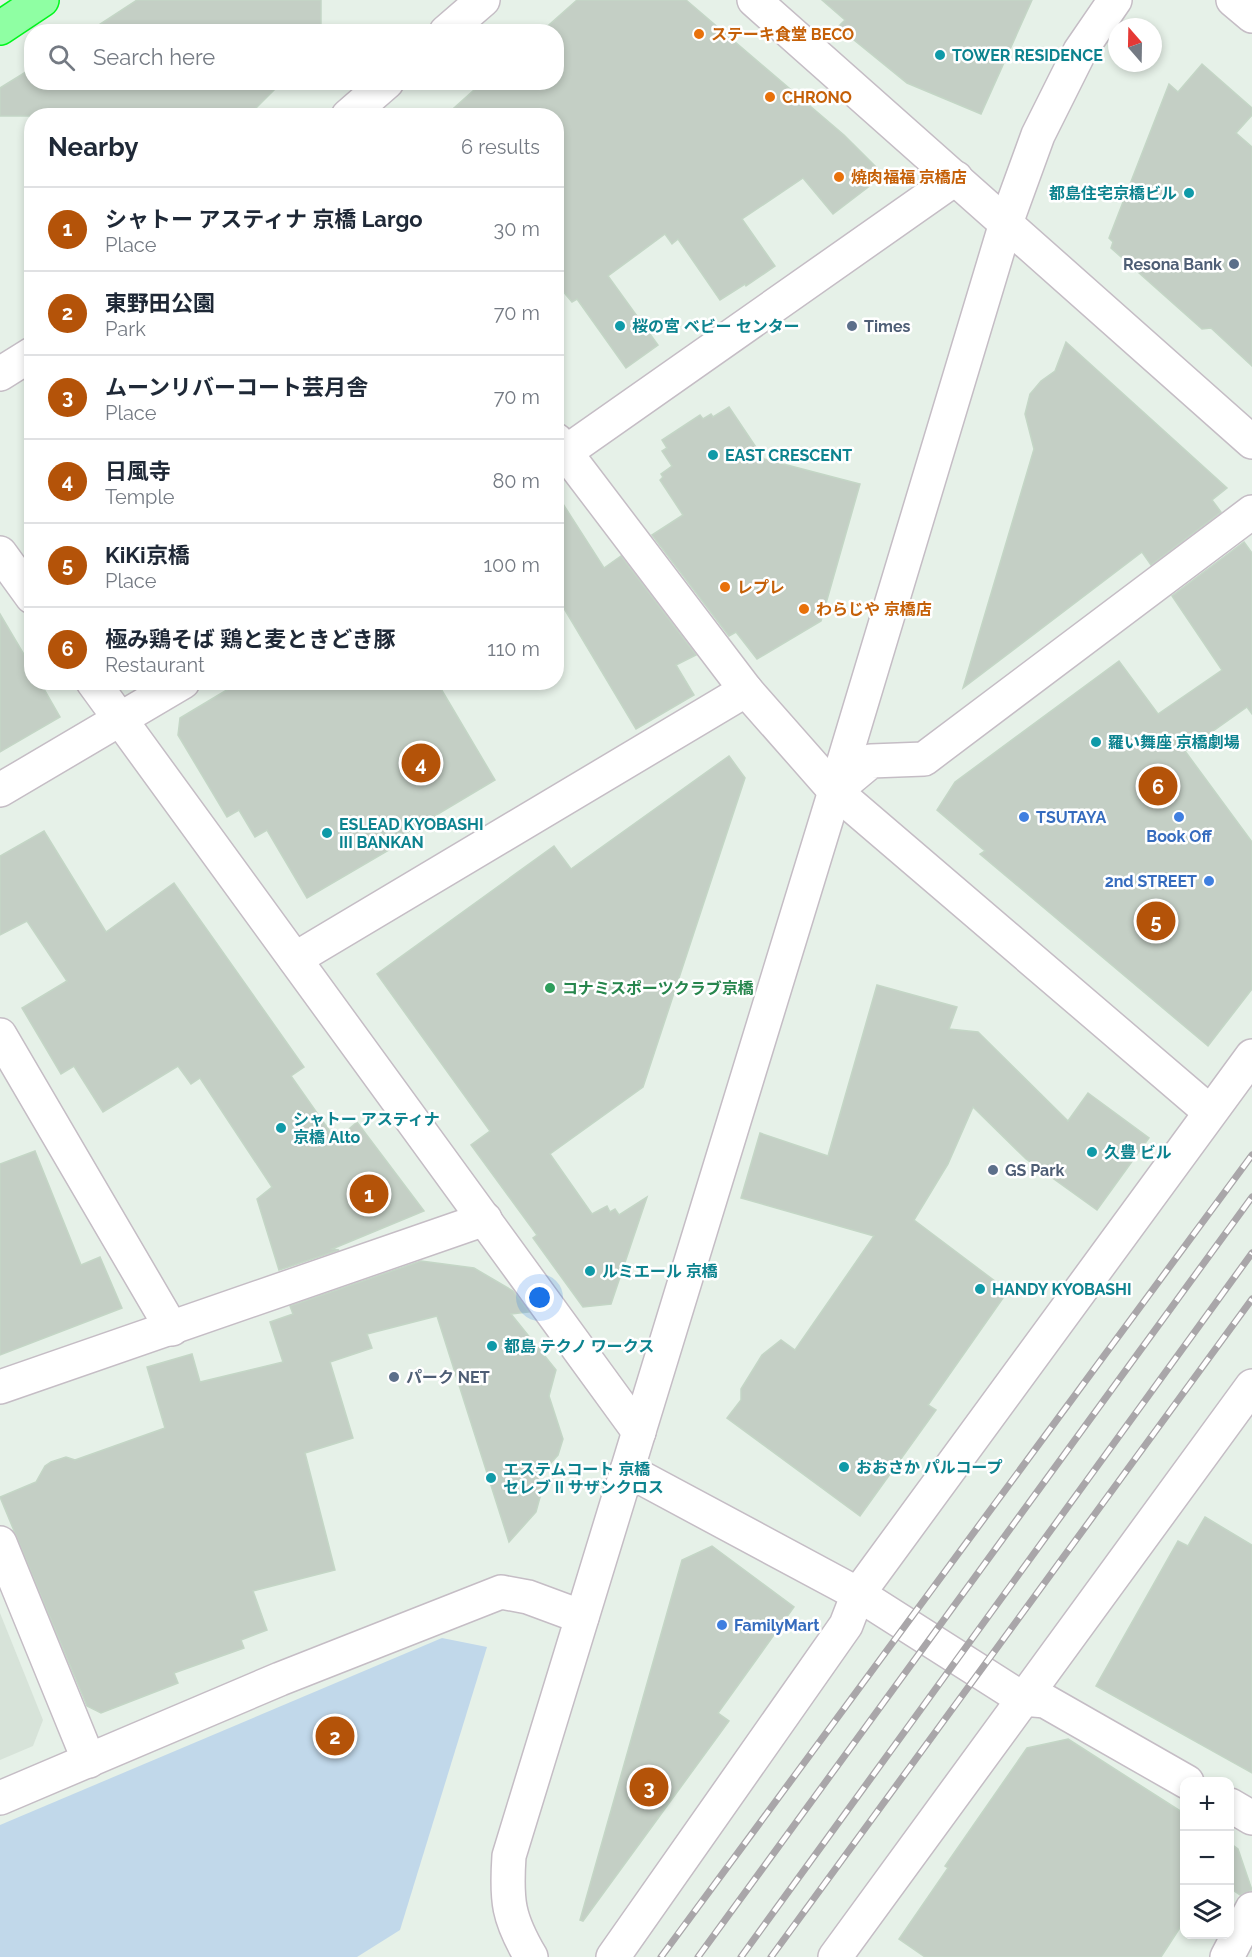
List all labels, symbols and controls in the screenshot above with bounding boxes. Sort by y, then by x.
north arrow [1108,18,1162,72]
search box [24,24,564,90]
place label: ステーキ食堂 BECO [711,25,854,44]
marker: ステーキ食堂 BECO [692,27,706,41]
icon: search [45,41,78,74]
text: Search here [93,44,215,70]
place label: TOWER RESIDENCE [952,46,1103,65]
marker: TOWER RESIDENCE [933,48,947,62]
place label: CHRONO [782,88,852,107]
marker: CHRONO [763,90,777,104]
text: Nearby [48,132,138,162]
text: 6 results [461,135,540,159]
place label: 焼肉福福 京橋店 [851,168,967,187]
marker: 焼肉福福 京橋店 [832,170,846,184]
place label: 都島住宅京橋ビル [1049,184,1177,203]
marker: 都島住宅京橋ビル [1182,186,1196,200]
text: シャトー アスティナ 京橋 Largo [105,206,423,232]
text: 1 [63,217,72,241]
text: 30 m [494,217,540,241]
text: Place [105,233,156,257]
place label: Resona Bank [1123,255,1222,274]
marker: Resona Bank [1227,257,1241,271]
text: 東野田公園 [105,290,215,316]
text: 2 [62,301,73,325]
text: 70 m [494,301,540,325]
text: Park [105,317,146,341]
place label: 桜の宮 ベビー センター [632,317,800,336]
place label: Times [864,317,910,336]
marker: 桜の宮 ベビー センター [613,319,627,333]
marker: Times [845,319,859,333]
text: ムーンリバーコート芸月舎 [105,374,368,400]
text: 3 [62,385,73,409]
text: 70 m [494,385,540,409]
text: Place [105,401,156,425]
place label: EAST CRESCENT [725,446,852,465]
marker: EAST CRESCENT [706,448,720,462]
text: 日風寺 [105,458,171,484]
text: 4 [62,469,73,493]
text: 80 m [492,469,540,493]
text: Temple [105,485,175,509]
text: KiKi京橋 [105,542,190,568]
text: 5 [62,553,73,577]
text: 100 m [483,553,540,577]
text: Place [105,569,156,593]
place label: レプレ [737,578,785,597]
marker: レプレ [718,580,732,594]
place label: わらじや 京橋店 [816,600,932,619]
marker: わらじや 京橋店 [797,602,811,616]
text: 極み鶏そば 鶏と麦ときどき豚 [105,626,396,652]
text: 6 [61,637,74,661]
text: 110 m [487,637,540,661]
text: Restaurant [105,653,205,677]
place label: 羅い舞座 京橋劇場 [1108,733,1240,752]
marker: 羅い舞座 京橋劇場 [1089,735,1103,749]
pin: 4 [402,740,440,786]
pin: 6 [1138,764,1178,808]
place label: TSUTAYA [1036,808,1106,827]
marker: TSUTAYA [1017,810,1031,824]
marker: Book Off [1172,810,1186,824]
place label: ESLEAD KYOBASHI III BANKAN [339,815,484,852]
marker: ESLEAD KYOBASHI III BANKAN [320,826,334,840]
place label: Book Off [1146,827,1212,846]
place label: 2nd STREET [1105,872,1197,891]
marker: 2nd STREET [1202,874,1216,888]
pin: 5 [1136,898,1176,944]
place label: コナミスポーツクラブ京橋 [562,979,754,998]
marker: コナミスポーツクラブ京橋 [543,981,557,995]
place label: シャトー アスティナ 京橋 Alto [293,1110,440,1147]
marker: シャトー アスティナ 京橋 Alto [274,1121,288,1135]
place label: 久豊 ビル [1104,1143,1172,1162]
marker: 久豊 ビル [1085,1145,1099,1159]
place label: GS Park [1005,1161,1064,1180]
marker: GS Park [986,1163,1000,1177]
pin: 1 [350,1172,388,1216]
place label: ルミエール 京橋 [602,1262,718,1281]
marker: ルミエール 京橋 [583,1264,597,1278]
place label: HANDY KYOBASHI [992,1280,1132,1299]
marker: HANDY KYOBASHI [973,1282,987,1296]
your location [525,1283,554,1312]
place label: 都島 テクノ ワークス [504,1337,654,1356]
marker: 都島 テクノ ワークス [485,1339,499,1353]
place label: パーク NET [406,1368,490,1387]
marker: パーク NET [387,1370,401,1384]
place label: おおさか パルコープ [856,1458,1003,1477]
place label: エステムコート 京橋 セレブ II サザンクロス [503,1460,664,1497]
marker: おおさか パルコープ [837,1460,851,1474]
marker: エステムコート 京橋 セレブ II サザンクロス [484,1471,498,1485]
place label: FamilyMart [734,1616,819,1635]
marker: FamilyMart [715,1618,729,1632]
pin: 2 [316,1714,354,1758]
pin: 3 [630,1764,668,1810]
map controls [1180,1777,1234,1939]
button: + [1180,1777,1234,1831]
button: − [1180,1831,1234,1885]
button: layers [1180,1885,1234,1939]

